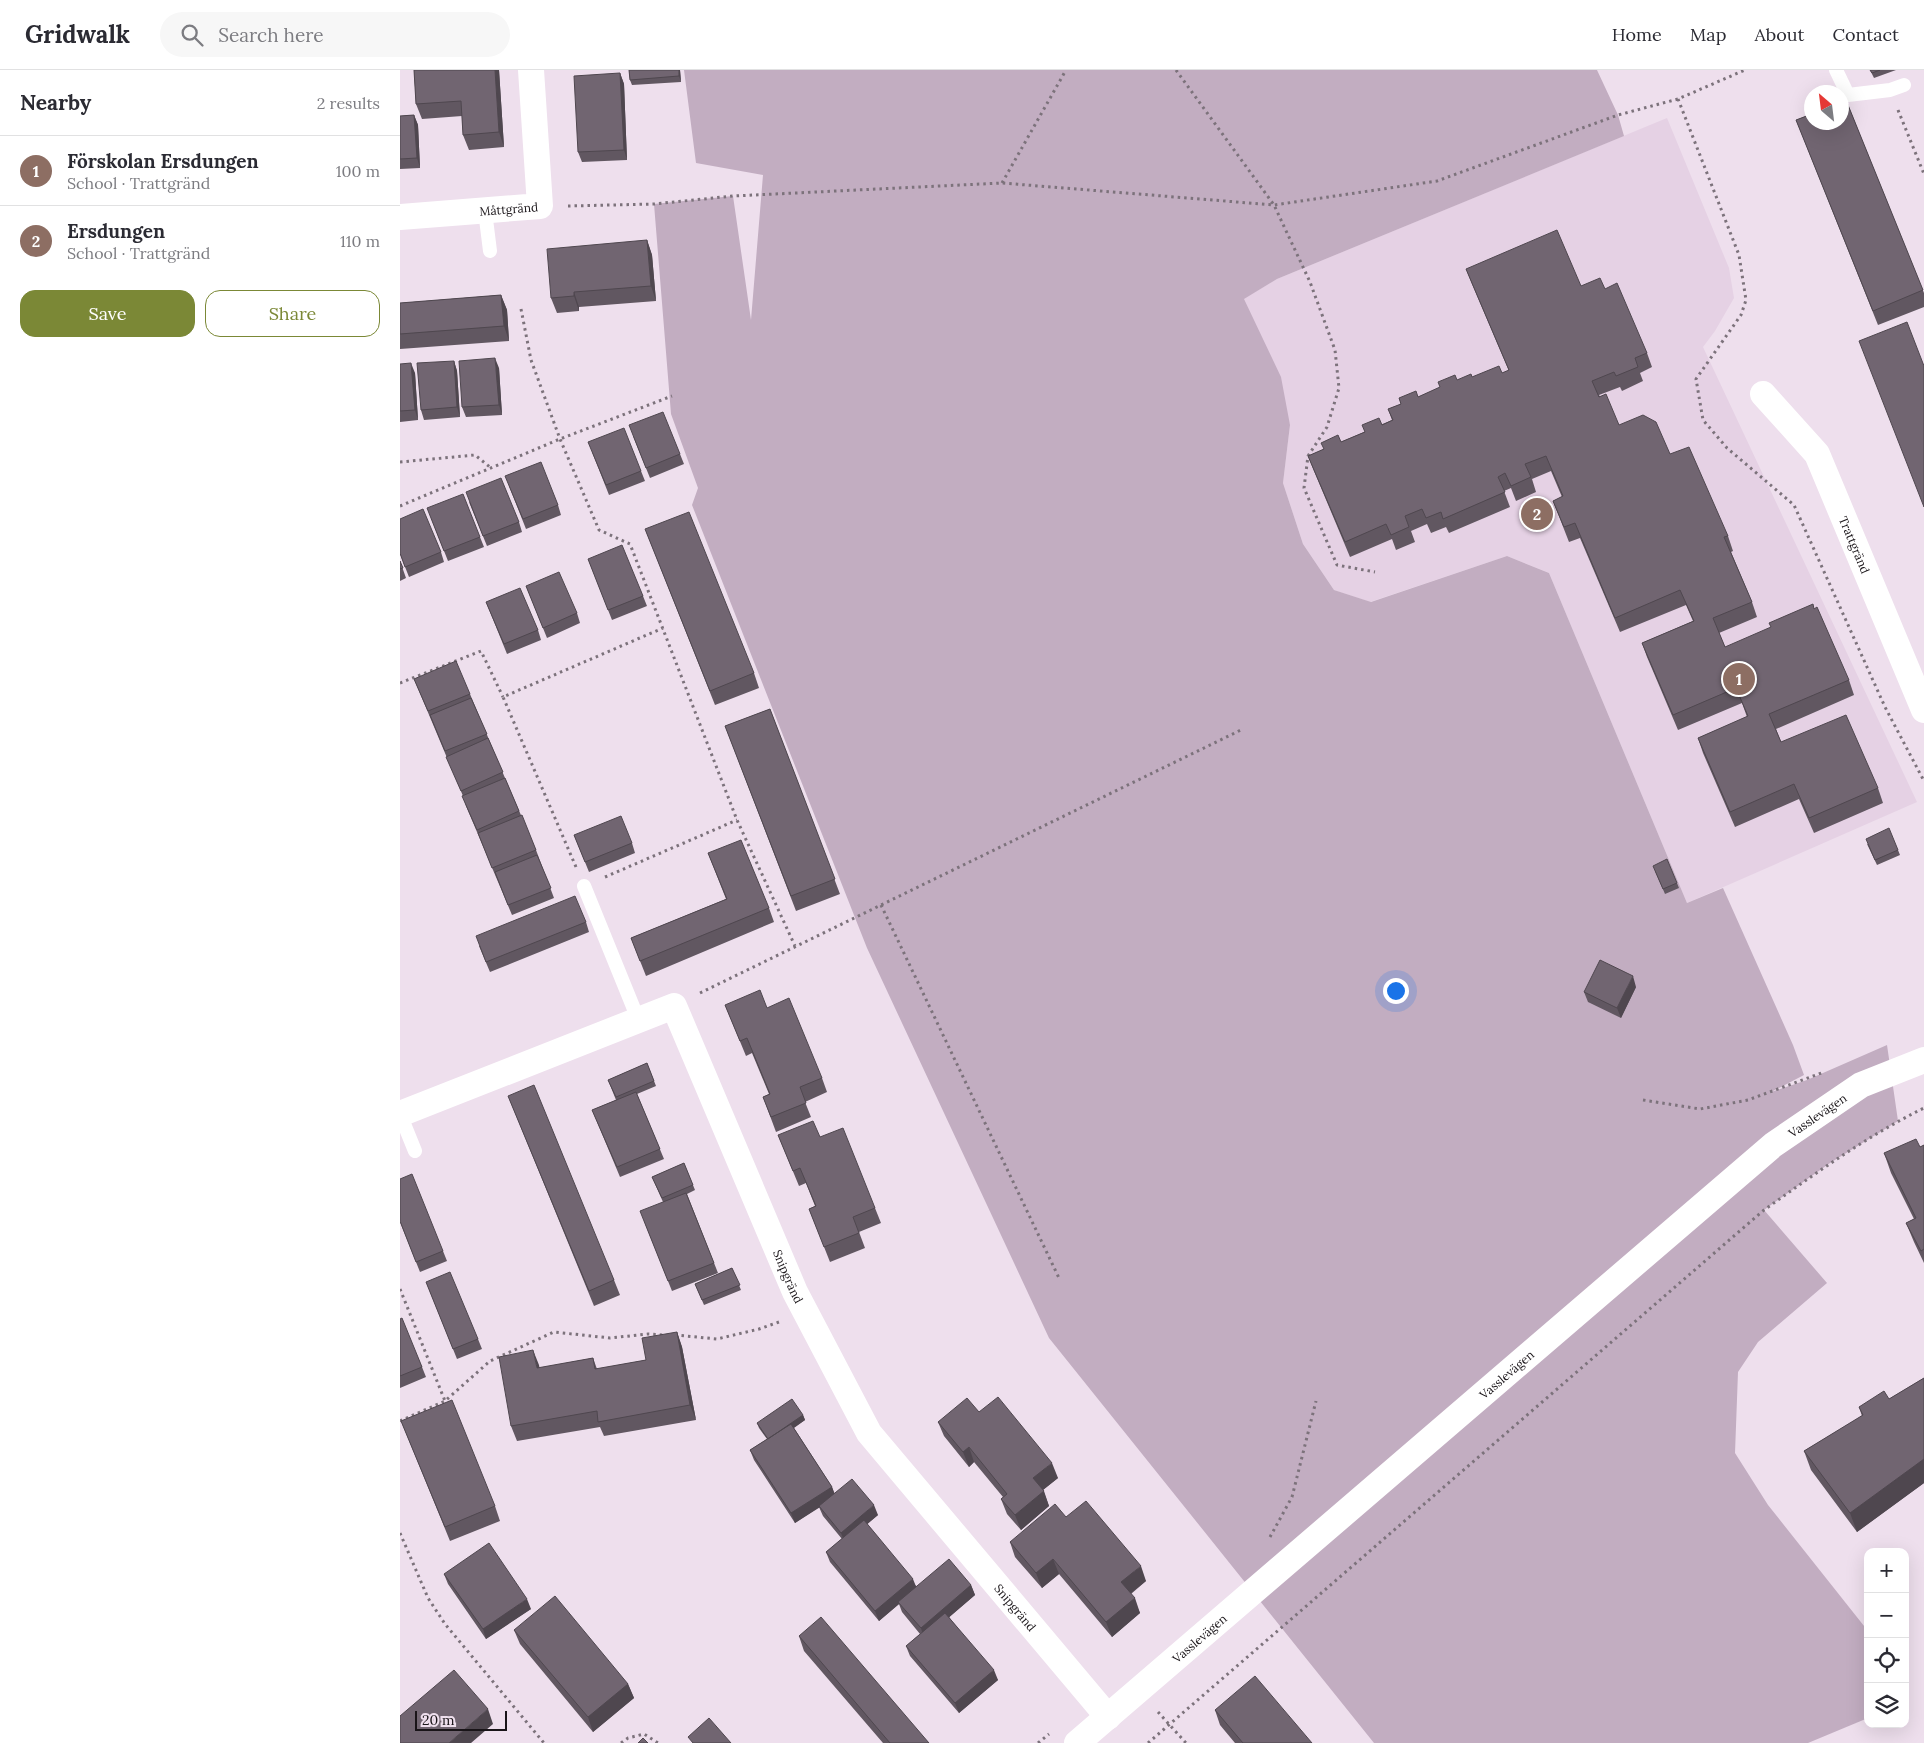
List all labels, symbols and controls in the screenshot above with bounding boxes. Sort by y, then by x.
search box [160,12,510,57]
text: Gridwalk [25,19,130,50]
icon: search [178,21,206,49]
text: Search here [218,23,324,47]
text: Home [1612,23,1662,46]
text: Map [1690,23,1726,46]
text: About [1754,23,1804,46]
text: Contact [1832,23,1899,46]
north arrow [1804,85,1849,130]
text: Nearby [20,89,91,116]
text: 2 results [317,93,380,113]
text: Förskolan Ersdungen [67,149,259,173]
text: 1 [33,161,39,181]
text: 100 m [336,161,380,181]
text: School · Trattgränd [67,173,210,193]
street label: Måttgränd [479,199,539,218]
text: Ersdungen [67,219,165,243]
text: 2 [32,231,40,251]
text: 110 m [340,231,380,251]
text: School · Trattgränd [67,243,210,263]
button: Save [20,290,195,337]
button: Share [205,290,380,337]
pin: 2 [1521,495,1553,533]
street label: Trattgränd [1836,514,1874,576]
pin: 1 [1723,660,1755,698]
your location [1383,978,1409,1004]
street label: Vasslevägen [1784,1090,1849,1141]
street label: Snipgränd [770,1247,807,1306]
street label: Vasslevägen [1475,1347,1537,1402]
map controls [1864,1548,1909,1728]
button: + [1864,1548,1909,1593]
street label: Snipgränd [992,1581,1040,1634]
button: − [1864,1593,1909,1638]
street label: Vasslevägen [1168,1611,1229,1666]
button: locate [1864,1638,1909,1683]
button: layers [1864,1683,1909,1728]
scale bar [415,1708,508,1731]
text: 20 m [422,1711,454,1729]

